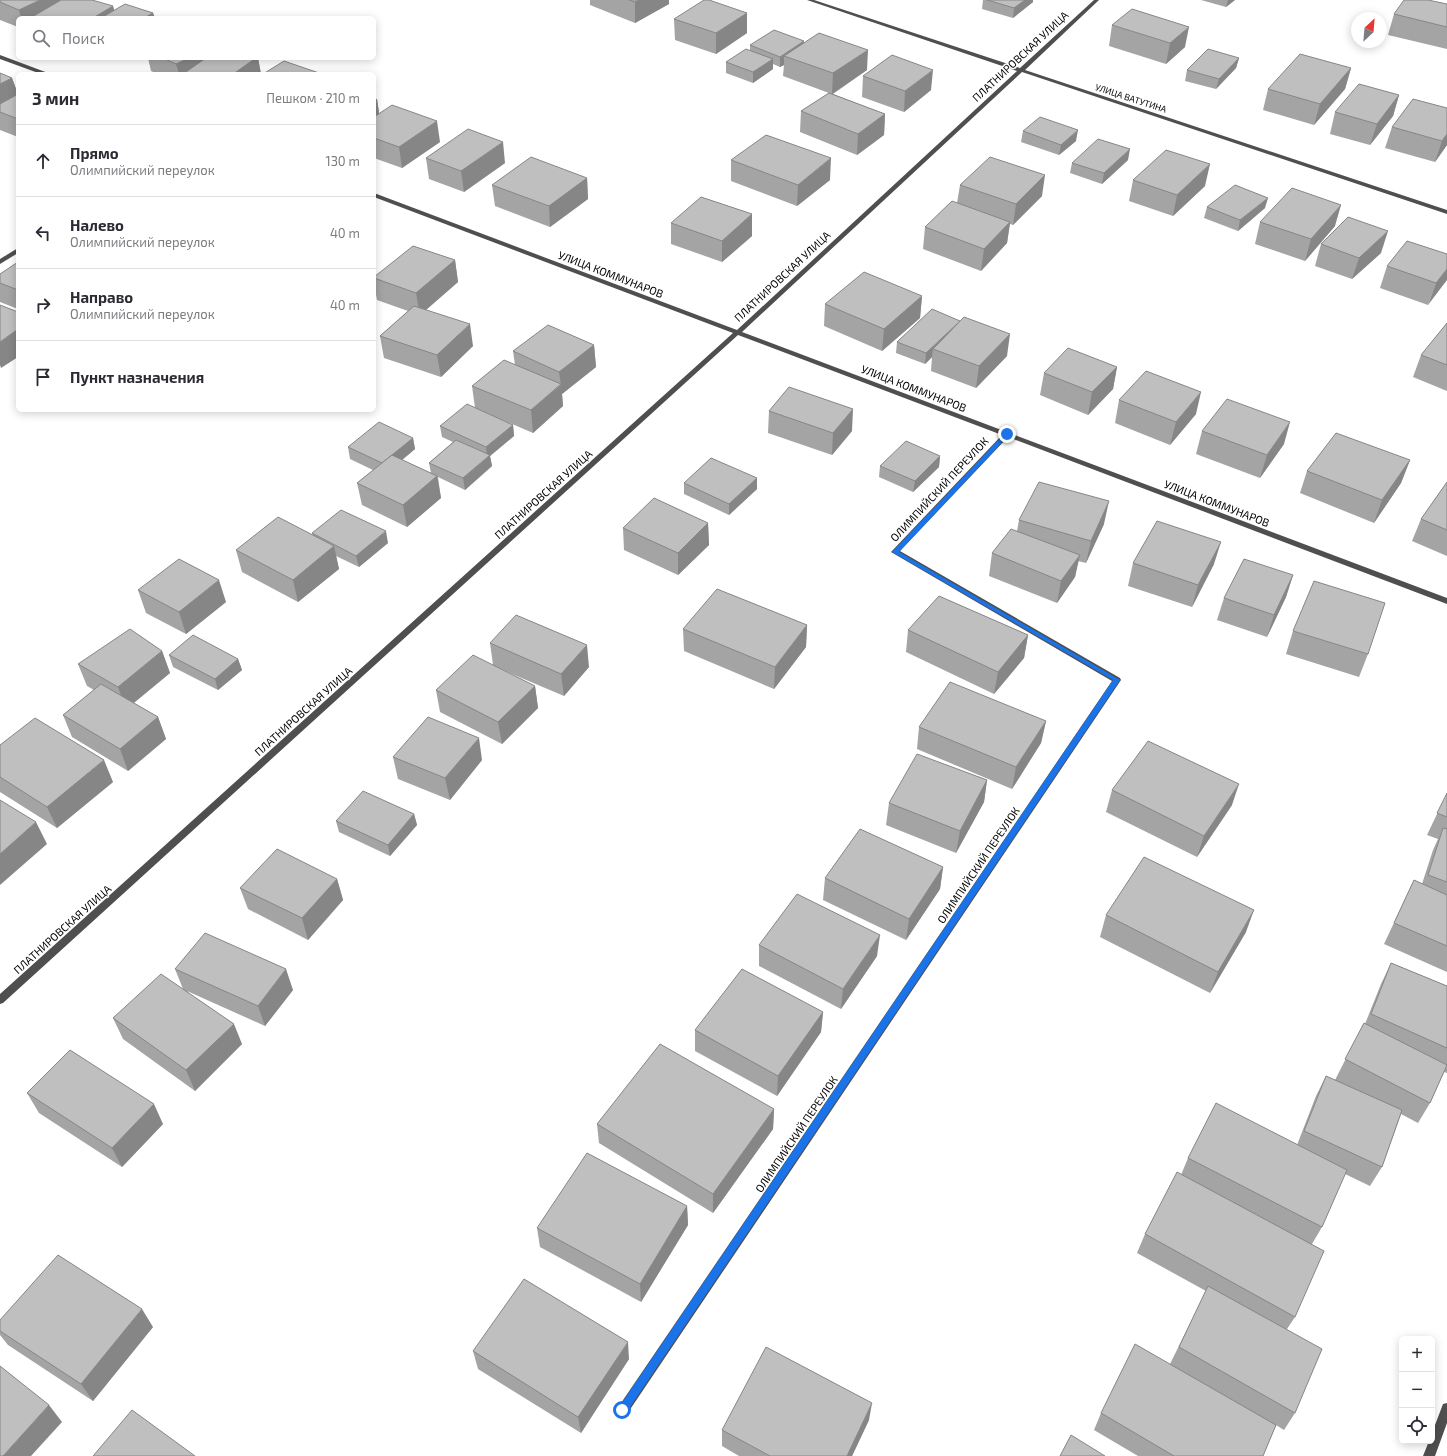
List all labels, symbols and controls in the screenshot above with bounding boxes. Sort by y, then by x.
street label: ПЛАТНИРОВСКАЯ УЛИЦА [969,8,1071,104]
north arrow [1351,12,1387,48]
search box [16,16,376,60]
icon: search [30,27,52,49]
text: Поиск [62,29,105,47]
street label: УЛИЦА ВАТУТИНА [1094,81,1169,115]
text: 3 мин [32,88,79,108]
text: Пешком · 210 m [266,90,360,106]
text: Прямо [70,144,119,162]
icon: ahead [32,150,54,172]
text: 130 m [325,153,360,169]
text: Олимпийский переулок [70,162,215,178]
text: Налево [70,216,124,234]
icon: left [32,222,54,244]
text: 40 m [330,225,360,241]
street label: ПЛАТНИРОВСКАЯ УЛИЦА [731,228,833,324]
text: Олимпийский переулок [70,234,215,250]
street label: УЛИЦА КОММУНАРОВ [557,248,666,300]
text: Направо [70,288,133,306]
icon: right [32,294,54,316]
text: 40 m [330,297,360,313]
text: Олимпийский переулок [70,306,215,322]
street label: УЛИЦА КОММУНАРОВ [860,362,969,414]
icon: arrive [32,366,54,388]
text: Пункт назначения [70,368,204,386]
route end [998,425,1016,443]
street label: ОЛИМПИЙСКИЙ ПЕРЕУЛОК [887,434,991,544]
street label: ПЛАТНИРОВСКАЯ УЛИЦА [492,447,594,541]
street label: УЛИЦА КОММУНАРОВ [1163,477,1272,529]
street label: ПЛАТНИРОВСКАЯ УЛИЦА [252,664,354,758]
street label: ОЛИМПИЙСКИЙ ПЕРЕУЛОК [934,804,1022,926]
street label: ПЛАТНИРОВСКАЯ УЛИЦА [11,882,113,976]
street label: ОЛИМПИЙСКИЙ ПЕРЕУЛОК [752,1073,840,1195]
map controls [1399,1336,1435,1444]
button: + [1399,1336,1435,1372]
button: − [1399,1372,1435,1408]
route start [613,1401,631,1419]
button: locate [1399,1408,1435,1444]

